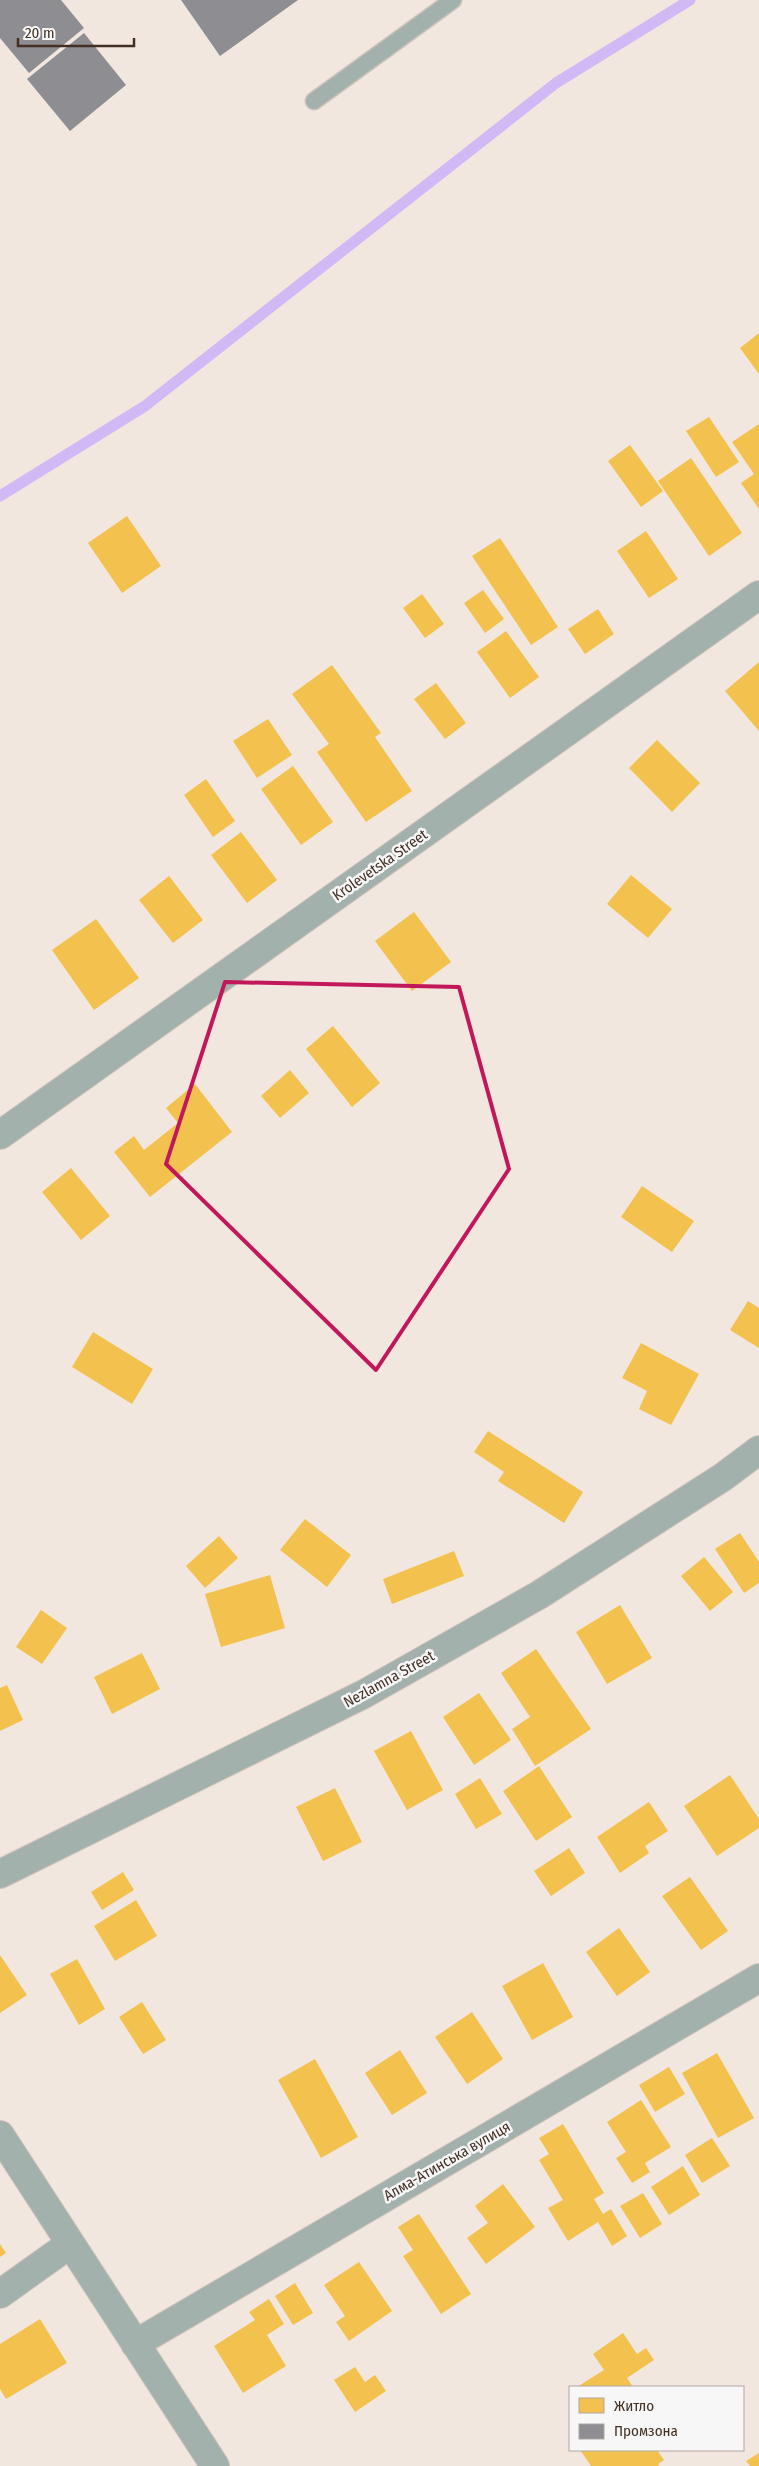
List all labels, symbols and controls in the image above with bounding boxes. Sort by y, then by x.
scale bar [18,15,134,47]
text: 20 m [25,24,55,42]
street label: Krolevetska Street [329,826,431,904]
street label: Nezlamna Street [341,1647,438,1711]
street label: Алма-Атинська вулиця [380,2117,514,2205]
legend [569,2386,744,2451]
text: Житло [614,2397,654,2415]
text: Промзона [614,2422,678,2440]

